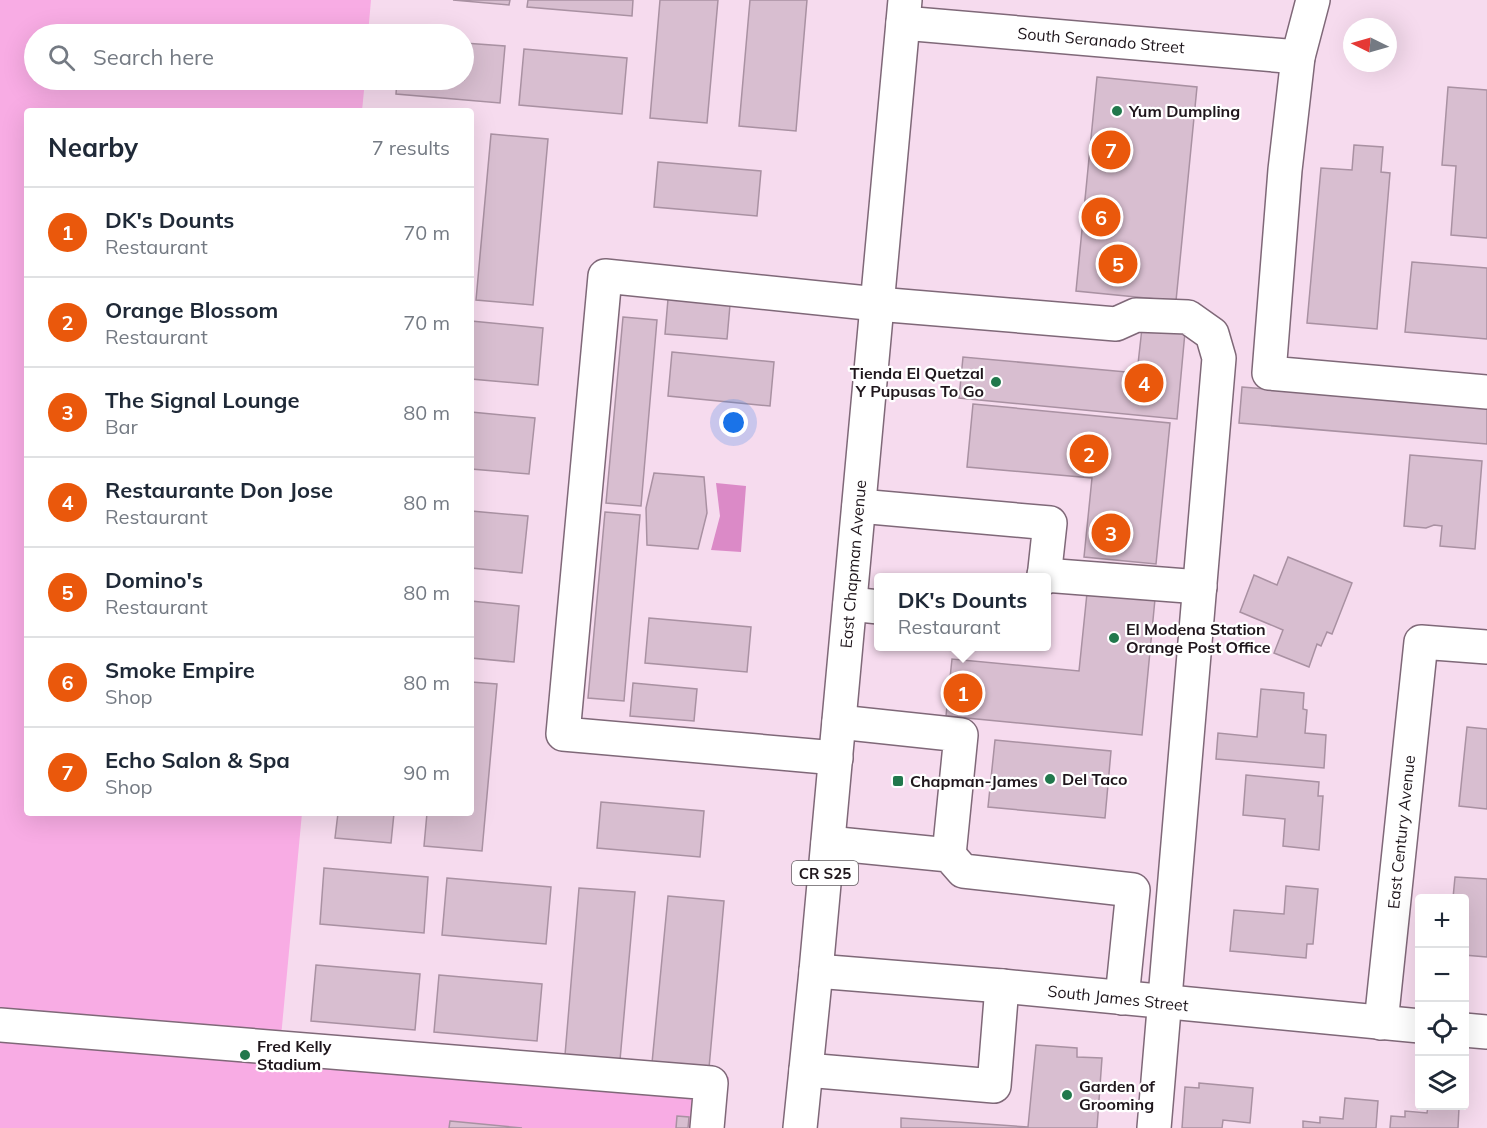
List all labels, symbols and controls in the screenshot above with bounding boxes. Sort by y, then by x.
north arrow [1343,18,1397,72]
street label: South Seranado Street [1017,23,1186,57]
search box [24,24,474,90]
icon: search [45,41,78,74]
text: Search here [93,43,214,71]
place label: Yum Dumpling [1128,101,1240,121]
marker: Yum Dumpling [1110,104,1124,118]
pin: 7 [1092,128,1130,172]
text: Nearby [48,131,138,164]
text: 7 results [372,135,450,160]
pin: 6 [1082,194,1120,240]
text: DK's Dounts [105,206,234,234]
text: 1 [62,220,74,245]
text: 70 m [403,220,450,245]
text: Restaurant [105,234,208,259]
pin: 5 [1098,242,1138,286]
text: Orange Blossom [105,296,278,324]
text: 2 [62,310,74,335]
text: 70 m [403,310,450,335]
text: Restaurant [105,324,208,349]
pin: 4 [1124,360,1164,406]
place label: Tienda El Quetzal Y Pupusas To Go [850,363,984,401]
marker: Tienda El Quetzal Y Pupusas To Go [989,375,1003,389]
text: The Signal Lounge [105,386,300,414]
text: 3 [62,400,74,425]
text: 80 m [403,400,450,425]
your location [719,408,748,437]
text: Bar [105,414,138,439]
pin: 2 [1070,432,1108,476]
text: Restaurante Don Jose [105,476,333,504]
street label: East Chapman Avenue [836,479,870,649]
text: 4 [62,490,74,515]
text: 80 m [403,490,450,515]
text: Restaurant [105,504,208,529]
pin: 3 [1092,510,1130,556]
text: Domino's [105,566,203,594]
popup [874,573,1051,651]
text: 5 [62,580,74,605]
text: 80 m [403,580,450,605]
text: DK's Dounts [898,586,1027,614]
text: Restaurant [105,594,208,619]
text: Restaurant [898,614,1001,639]
place label: El Modena Station Orange Post Office [1126,619,1271,657]
marker: El Modena Station Orange Post Office [1107,631,1121,645]
text: Smoke Empire [105,656,255,684]
text: 6 [62,670,74,695]
text: 80 m [403,670,450,695]
pin: 1 [944,670,982,716]
text: Shop [105,684,153,709]
text: Echo Salon & Spa [105,746,290,774]
street label: East Century Avenue [1383,754,1419,910]
text: 7 [62,760,74,785]
text: 90 m [403,760,450,785]
place label: Del Taco [1062,769,1127,789]
place label: Chapman-James [910,771,1038,791]
marker: Del Taco [1043,772,1057,786]
text: Shop [105,774,153,799]
marker: Chapman-James [891,774,905,788]
road number: CR S25 [792,861,858,885]
map controls [1415,894,1469,1110]
button: + [1415,894,1469,948]
button: − [1415,948,1469,1002]
street label: South James Street [1047,981,1190,1015]
button: locate [1415,1002,1469,1056]
place label: Fred Kelly Stadium [257,1036,332,1074]
marker: Fred Kelly Stadium [238,1048,252,1062]
button: layers [1415,1056,1469,1110]
place label: Garden of Grooming [1079,1076,1156,1114]
marker: Garden of Grooming [1060,1088,1074,1102]

